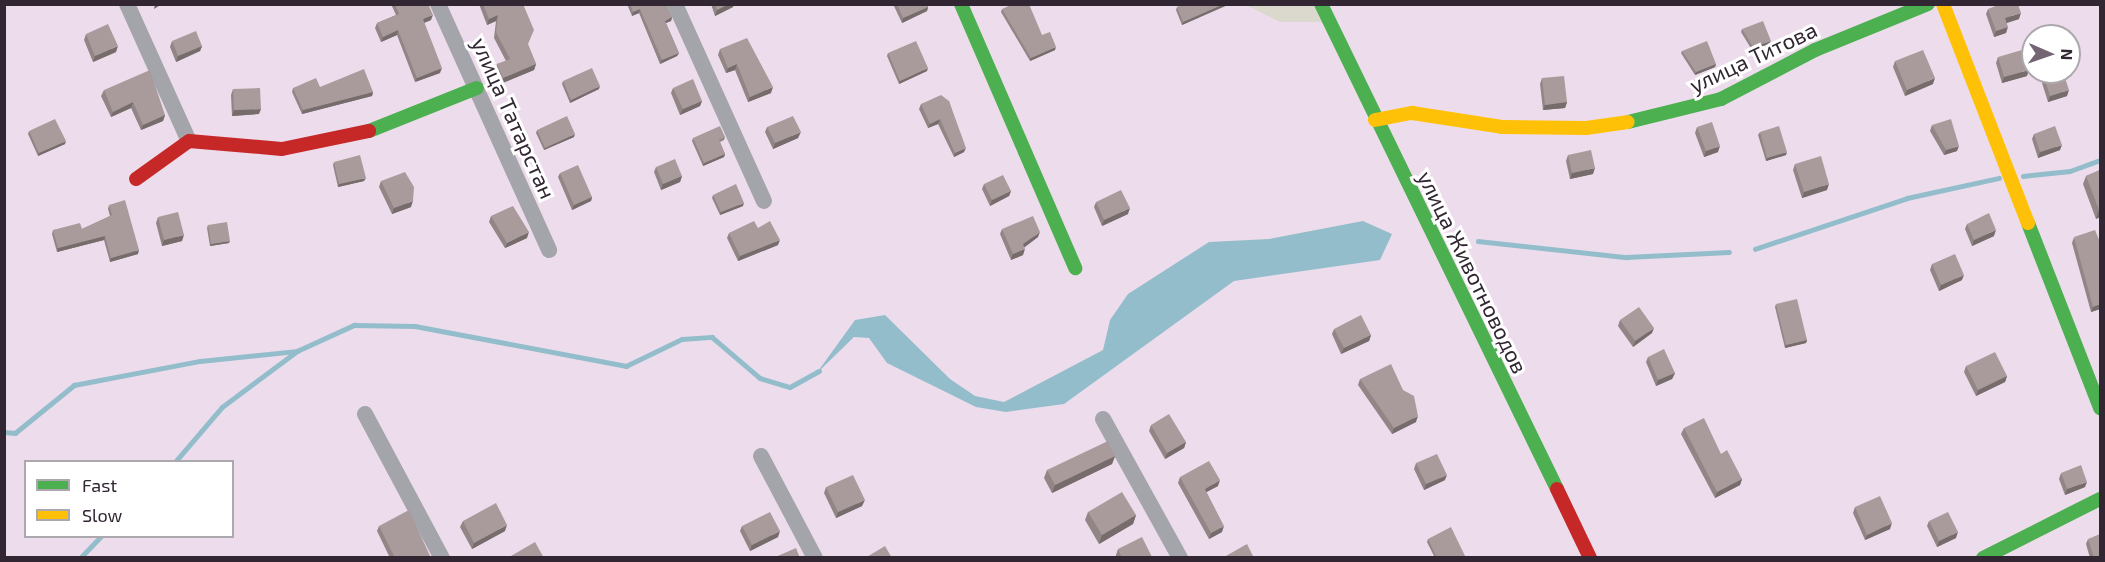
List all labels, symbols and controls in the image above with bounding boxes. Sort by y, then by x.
street label: улица Титова [1685,16,1821,98]
north arrow [2021,24,2081,84]
street label: улица Татарстан [467,33,561,203]
text: N [2058,48,2077,61]
street label: улица Животноводов [1412,166,1534,378]
legend [24,460,234,538]
text: Fast [82,474,117,496]
text: Slow [82,504,122,526]

